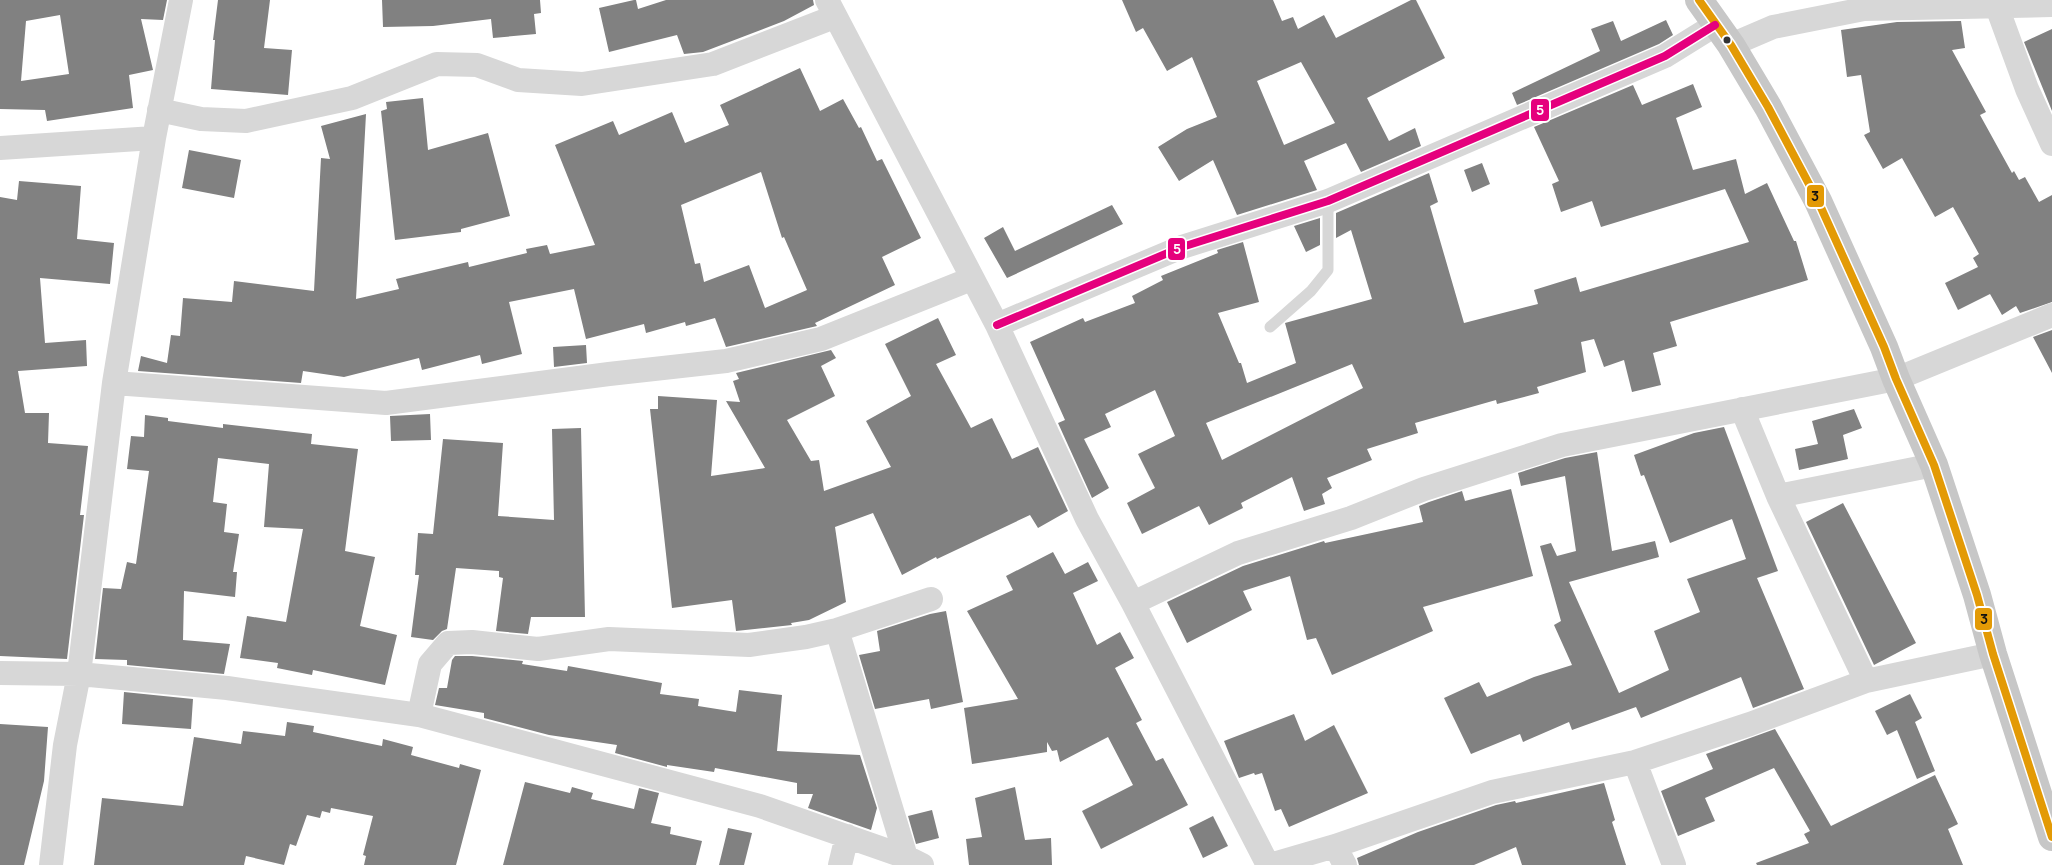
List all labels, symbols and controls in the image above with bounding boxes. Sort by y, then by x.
unlabelled marker [1722,35,1732,45]
line badge: 5 [1530,98,1550,122]
text: 5 [1536,100,1544,119]
line badge: 3 [1806,184,1825,208]
text: 3 [1811,186,1819,205]
line badge: 5 [1167,237,1186,261]
text: 5 [1173,239,1181,258]
line badge: 3 [1974,607,1993,631]
text: 3 [1980,609,1988,628]

